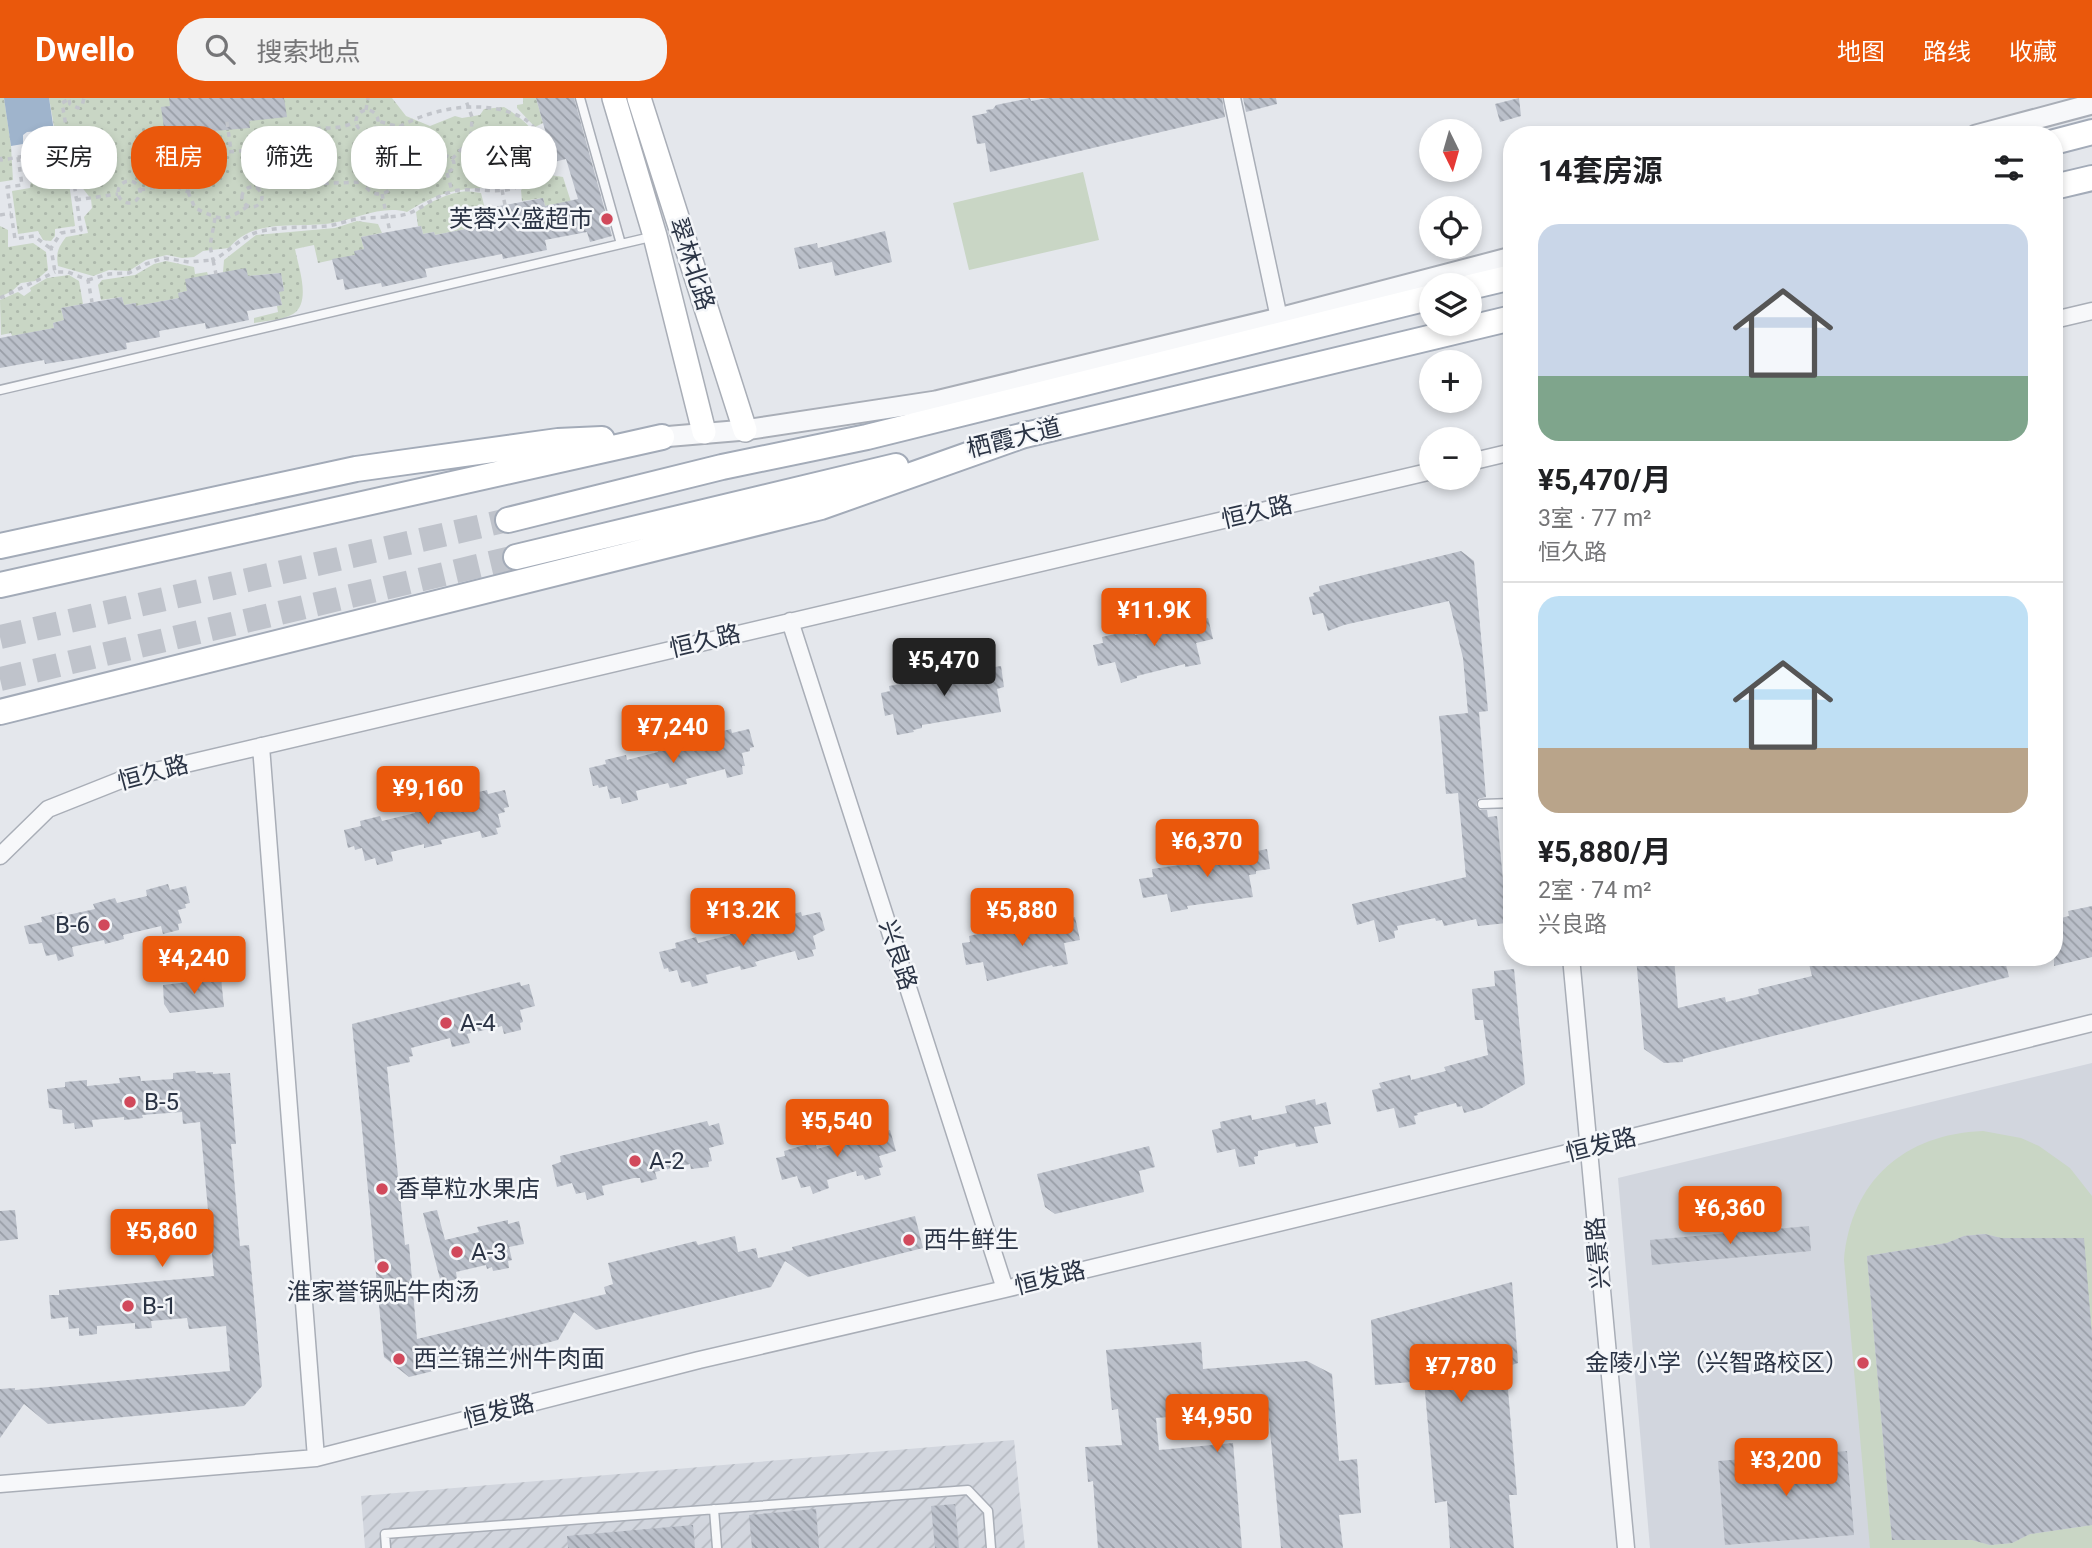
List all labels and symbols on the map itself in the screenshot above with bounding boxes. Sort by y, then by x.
north arrow [1419,119,1482,182]
place label: 芙蓉兴盛超市 [449,205,593,233]
marker: 芙蓉兴盛超市 [599,211,615,227]
street label: 翠林北路 [664,214,720,314]
street label: 栖霞大道 [964,413,1064,463]
street label: 恒久路 [1219,490,1295,534]
pin: ¥11.9K [1097,588,1211,648]
street label: 恒久路 [667,619,743,663]
pin: ¥5,470 [887,638,1001,698]
pin: ¥7,240 [616,706,730,765]
street label: 恒久路 [115,750,191,796]
pin: ¥9,160 [371,766,485,826]
pin: ¥6,370 [1150,820,1264,879]
pin: ¥13.2K [686,888,800,948]
pin: ¥5,880 [965,888,1079,948]
place label: B-6 [55,911,90,939]
street label: 兴良路 [874,916,922,994]
marker: B-6 [96,917,112,933]
pin: ¥4,240 [137,936,251,996]
place label: A-4 [460,1009,496,1037]
marker: A-4 [438,1015,454,1031]
place label: B-5 [144,1088,179,1116]
marker: B-5 [122,1094,138,1110]
pin: ¥5,540 [780,1100,894,1159]
street label: 恒发路 [1563,1123,1639,1167]
place label: A-2 [649,1147,685,1175]
marker: A-2 [627,1153,643,1169]
place label: 香草粒水果店 [396,1175,540,1203]
marker: 香草粒水果店 [374,1181,390,1197]
pin: ¥6,360 [1673,1186,1787,1246]
pin: ¥5,860 [105,1210,219,1269]
street label: 兴景路 [1581,1216,1615,1290]
place label: 西牛鲜生 [923,1226,1019,1254]
marker: 西牛鲜生 [901,1232,917,1248]
place label: A-3 [471,1238,507,1266]
marker: A-3 [449,1244,465,1260]
street label: 恒发路 [1012,1256,1088,1300]
marker: 淮家誉锅贴牛肉汤 [375,1259,391,1275]
place label: 淮家誉锅贴牛肉汤 [287,1278,479,1306]
place label: B-1 [142,1292,177,1320]
marker: B-1 [120,1298,136,1314]
pin: ¥7,780 [1404,1344,1518,1404]
place label: 西兰锦兰州牛肉面 [413,1345,605,1373]
place label: 金陵小学（兴智路校区） [1585,1349,1849,1377]
marker: 西兰锦兰州牛肉面 [391,1351,407,1367]
marker: 金陵小学（兴智路校区） [1855,1355,1871,1371]
street label: 恒发路 [461,1389,537,1433]
pin: ¥4,950 [1160,1394,1274,1454]
pin: ¥3,200 [1729,1438,1843,1498]

